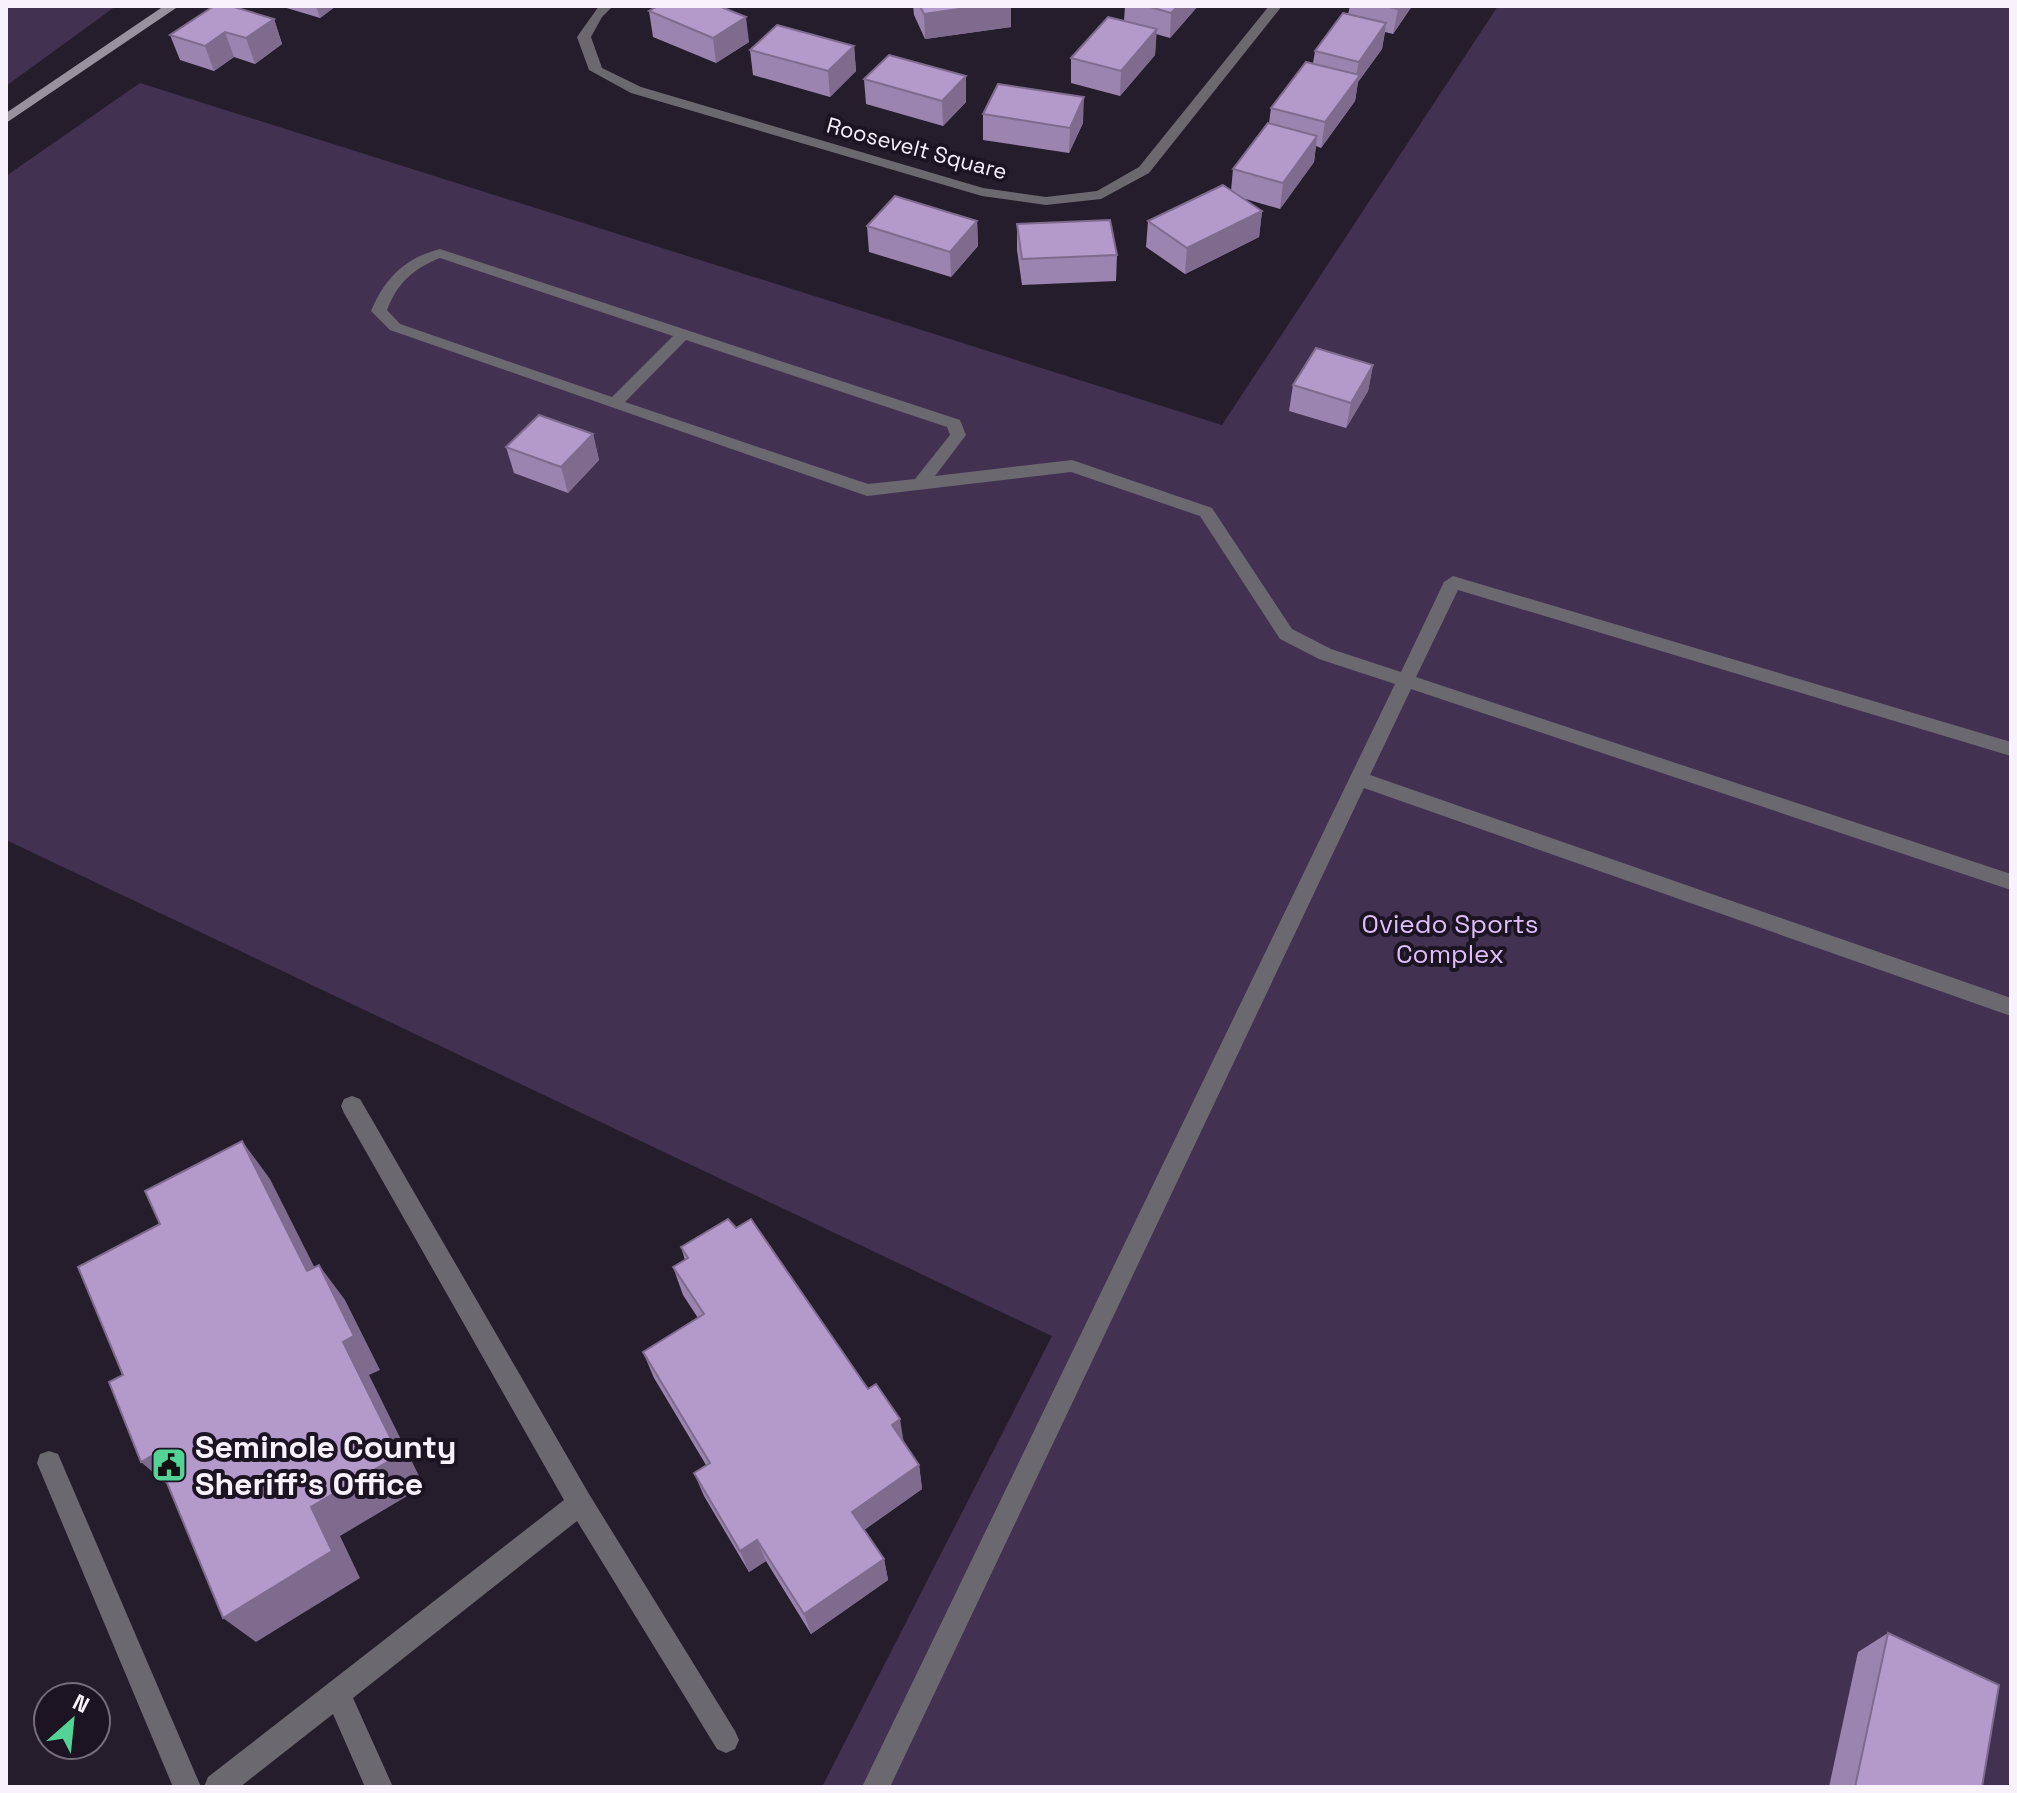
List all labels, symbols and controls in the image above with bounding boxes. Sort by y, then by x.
street label: Roosevelt Square [824,110,1010,186]
park label: Oviedo Sports Complex [1362,907,1538,971]
place label: Seminole County Sheriff's Office [195,1427,457,1504]
public building icon: Seminole County Sheriff's Office [150,1446,188,1484]
north arrow [32,1681,112,1761]
text: N [68,1687,94,1719]

